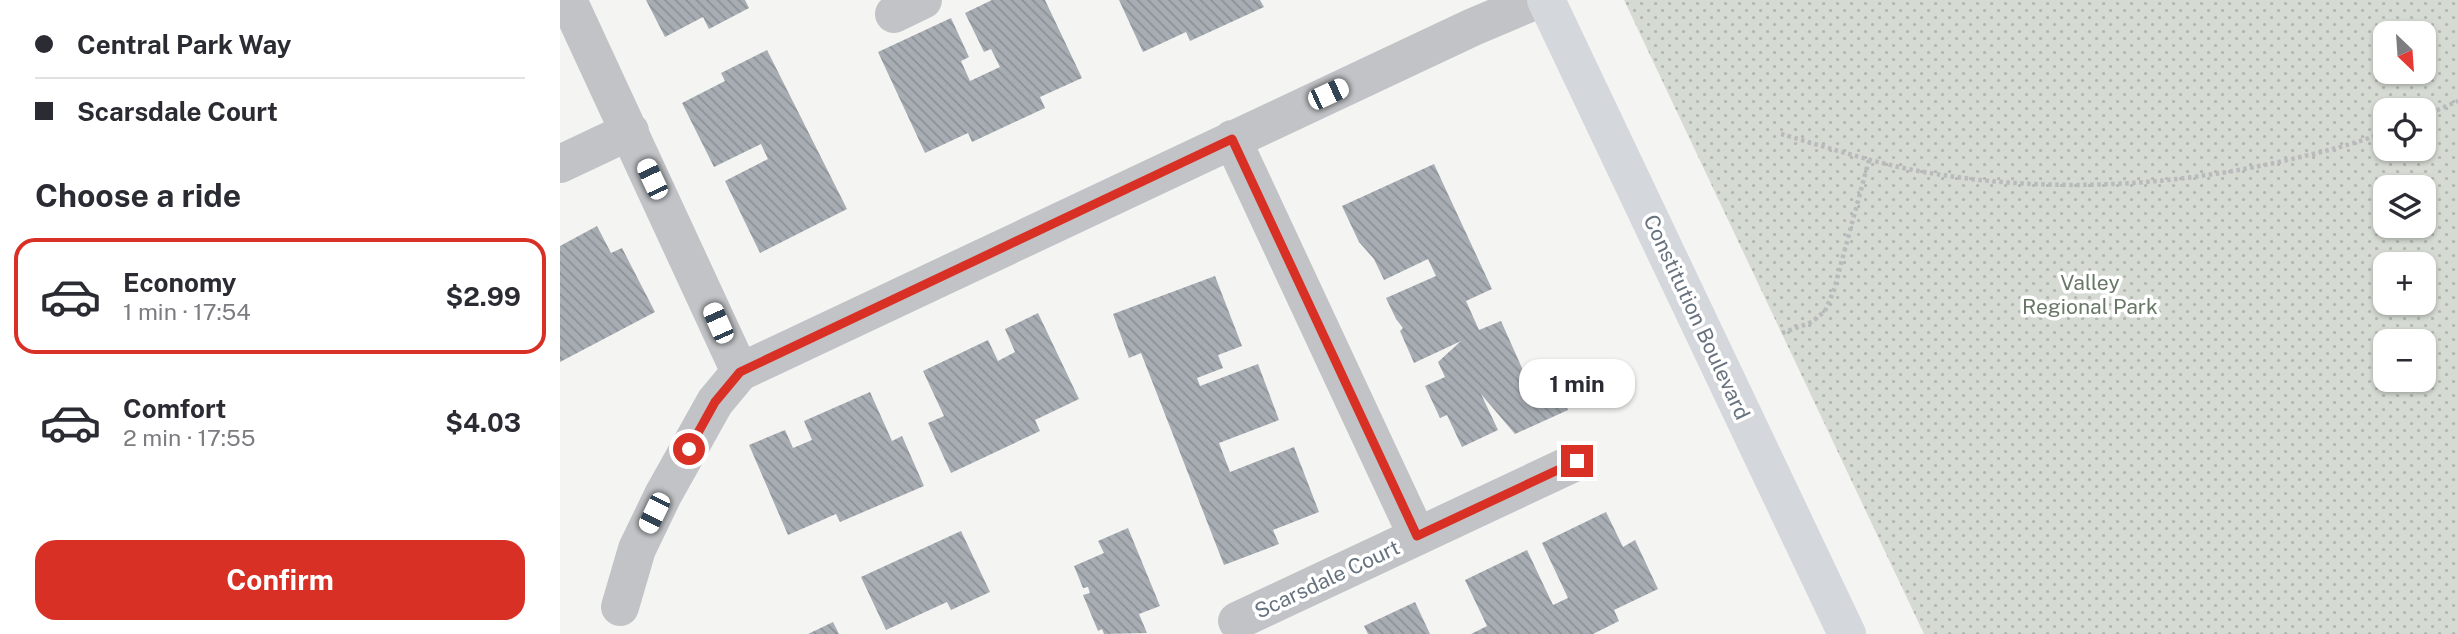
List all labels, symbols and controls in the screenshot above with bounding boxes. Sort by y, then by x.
north arrow [2373,21,2436,84]
map controls [2373,21,2436,392]
text: Central Park Way [77,29,291,60]
car [1305,76,1352,112]
text: Scarsdale Court [77,96,278,127]
button: locate [2373,98,2436,161]
car [634,156,671,202]
button: layers [2373,175,2436,238]
text: Choose a ride [35,177,241,214]
street label: Constitution Boulevard [1639,211,1755,423]
button: + [2373,252,2436,315]
icon: car [39,265,102,328]
text: Economy [123,267,236,298]
park label: Valley Regional Park [2022,270,2158,319]
text: $2.99 [446,281,521,312]
text: 1 min · 17:54 [123,298,251,325]
car [700,300,737,346]
button: − [2373,329,2436,392]
callout: 1 min [1519,360,1635,408]
text: 1 min [1549,370,1605,397]
icon: car [39,391,102,454]
text: Comfort [123,393,226,424]
text: $4.03 [445,407,521,438]
text: 2 min · 17:55 [123,424,255,451]
route start [673,433,705,465]
route end [1561,445,1593,477]
car [636,490,673,536]
street label: Scarsdale Court [1250,534,1404,624]
button: Confirm [35,540,525,620]

